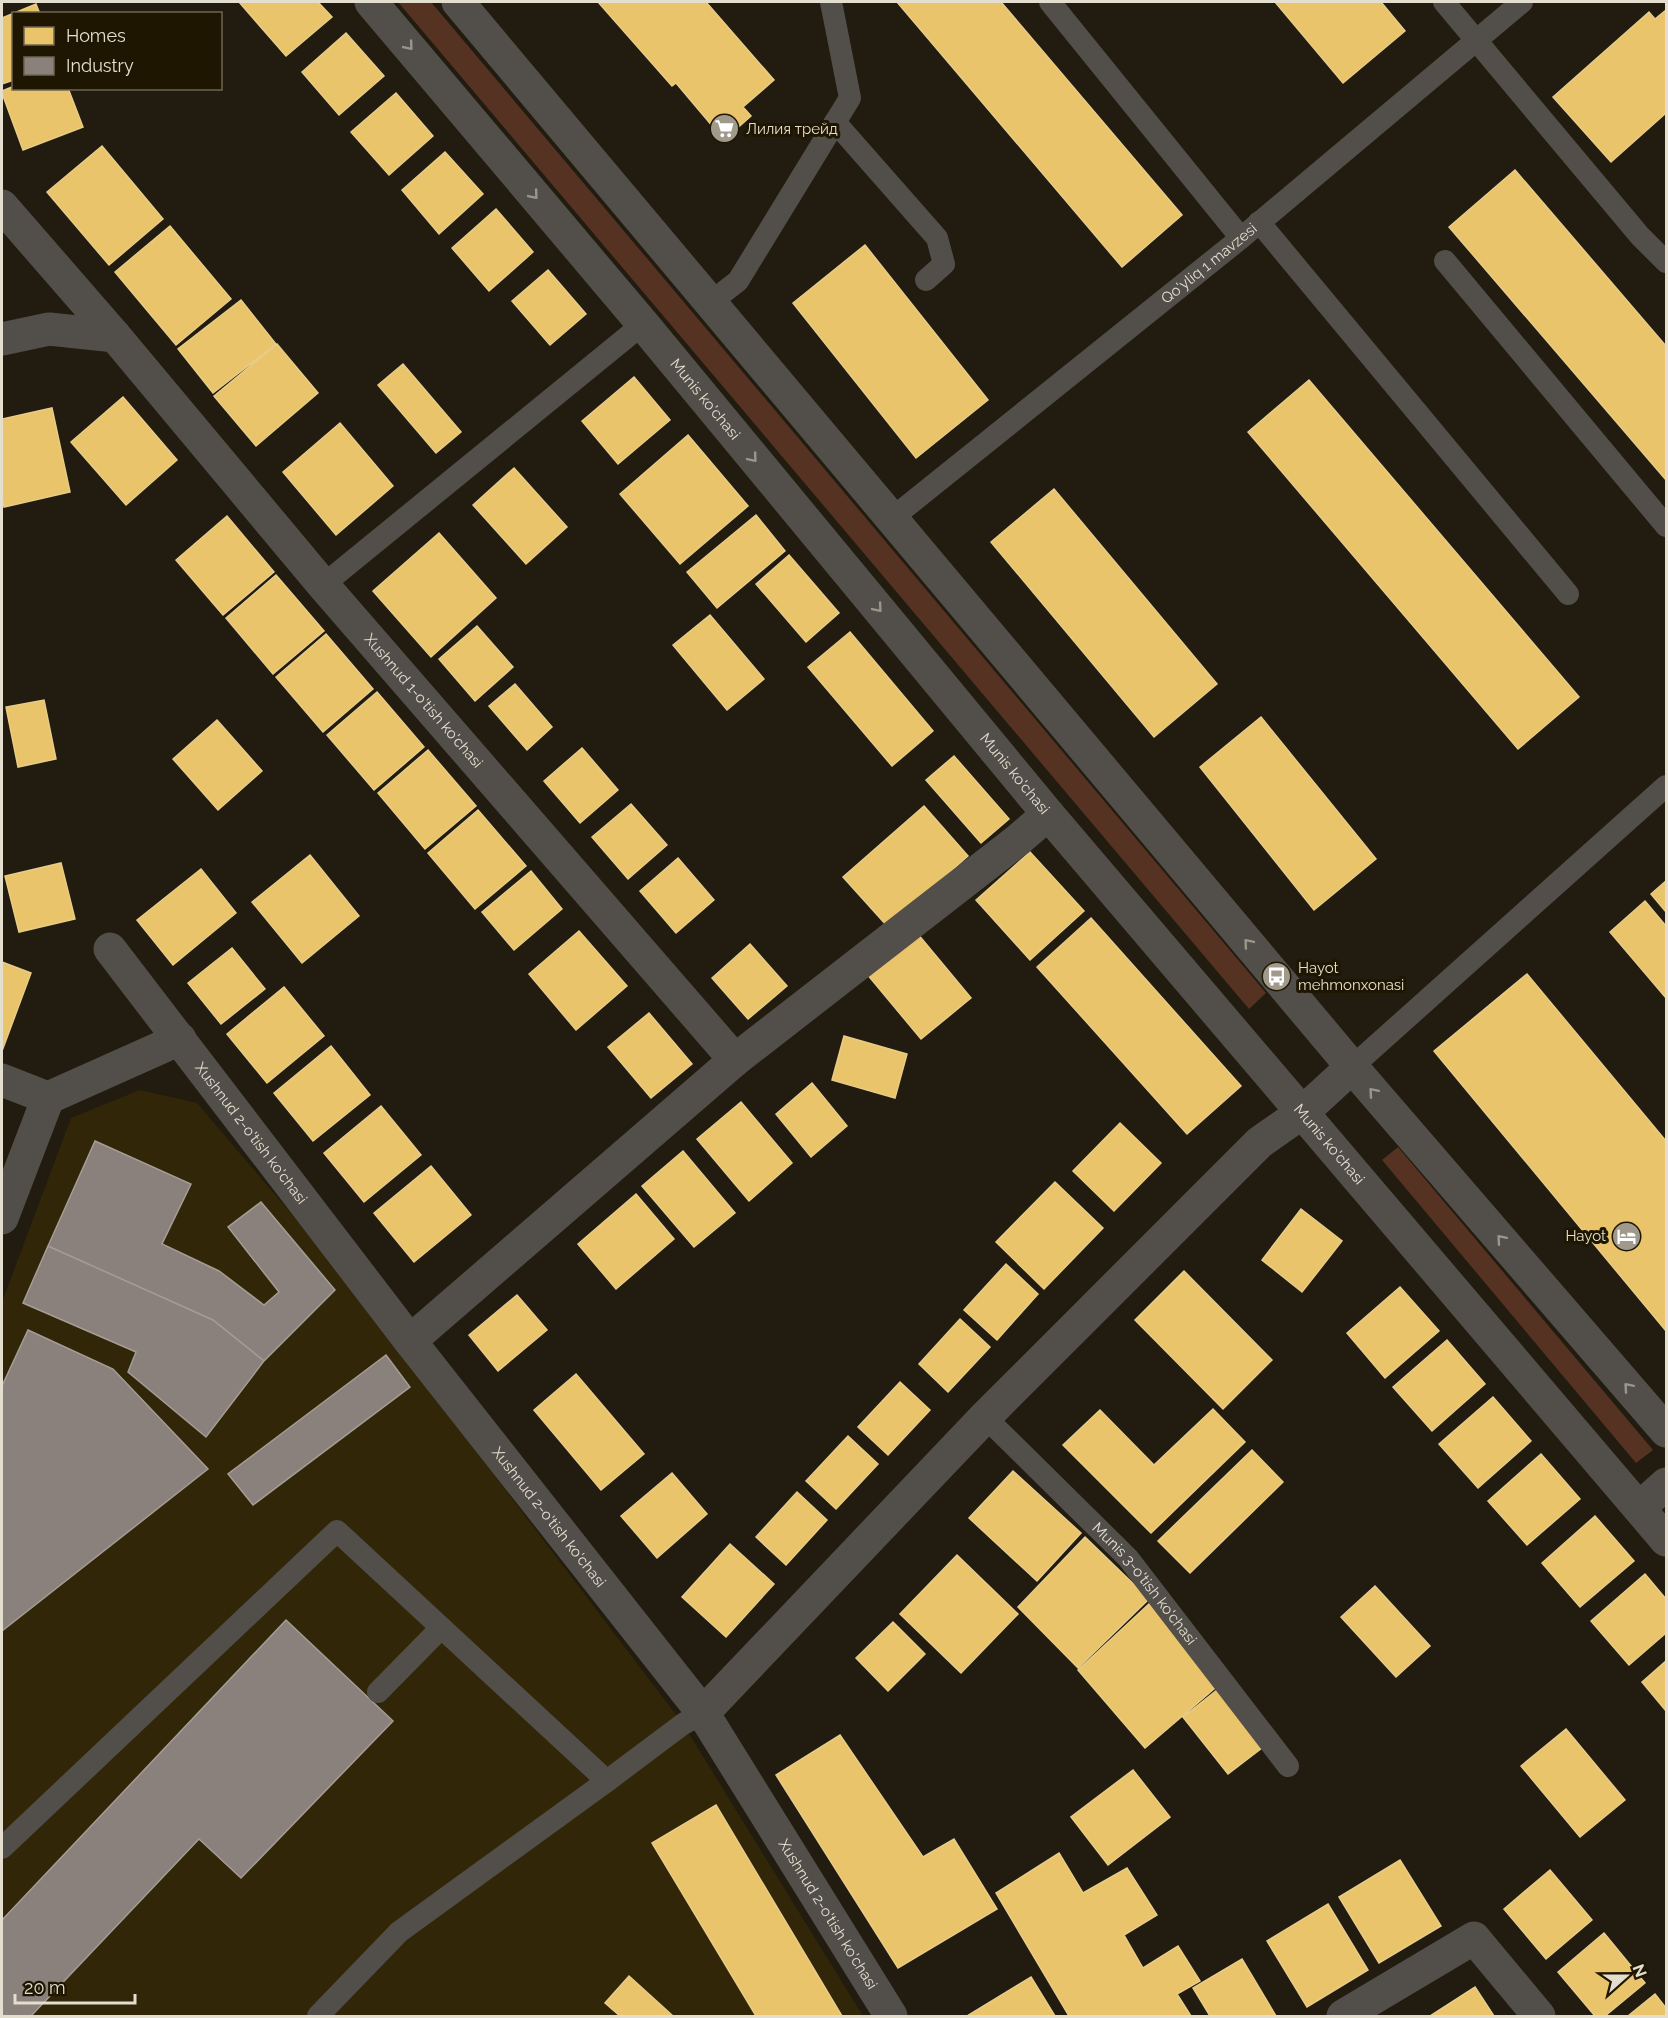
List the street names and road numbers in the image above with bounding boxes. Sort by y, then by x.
street label: Qo'yliq 1 mavzesi [1157,219,1261,308]
street label: Munis ko'chasi [666,355,744,443]
street label: Xushnud 1-o'tish ko'chasi [360,630,487,772]
street label: Munis ko'chasi [976,730,1053,818]
street label: Xushnud 2-o'tish ko'chasi [191,1059,311,1208]
street label: Munis ko'chasi [1290,1101,1368,1188]
street label: Xushnud 2-o'tish ko'chasi [488,1444,610,1591]
street label: Munis 3-o'tish ko'chasi [1088,1519,1200,1648]
street label: Xushnud 2-o'tish ko'chasi [775,1836,881,1993]

